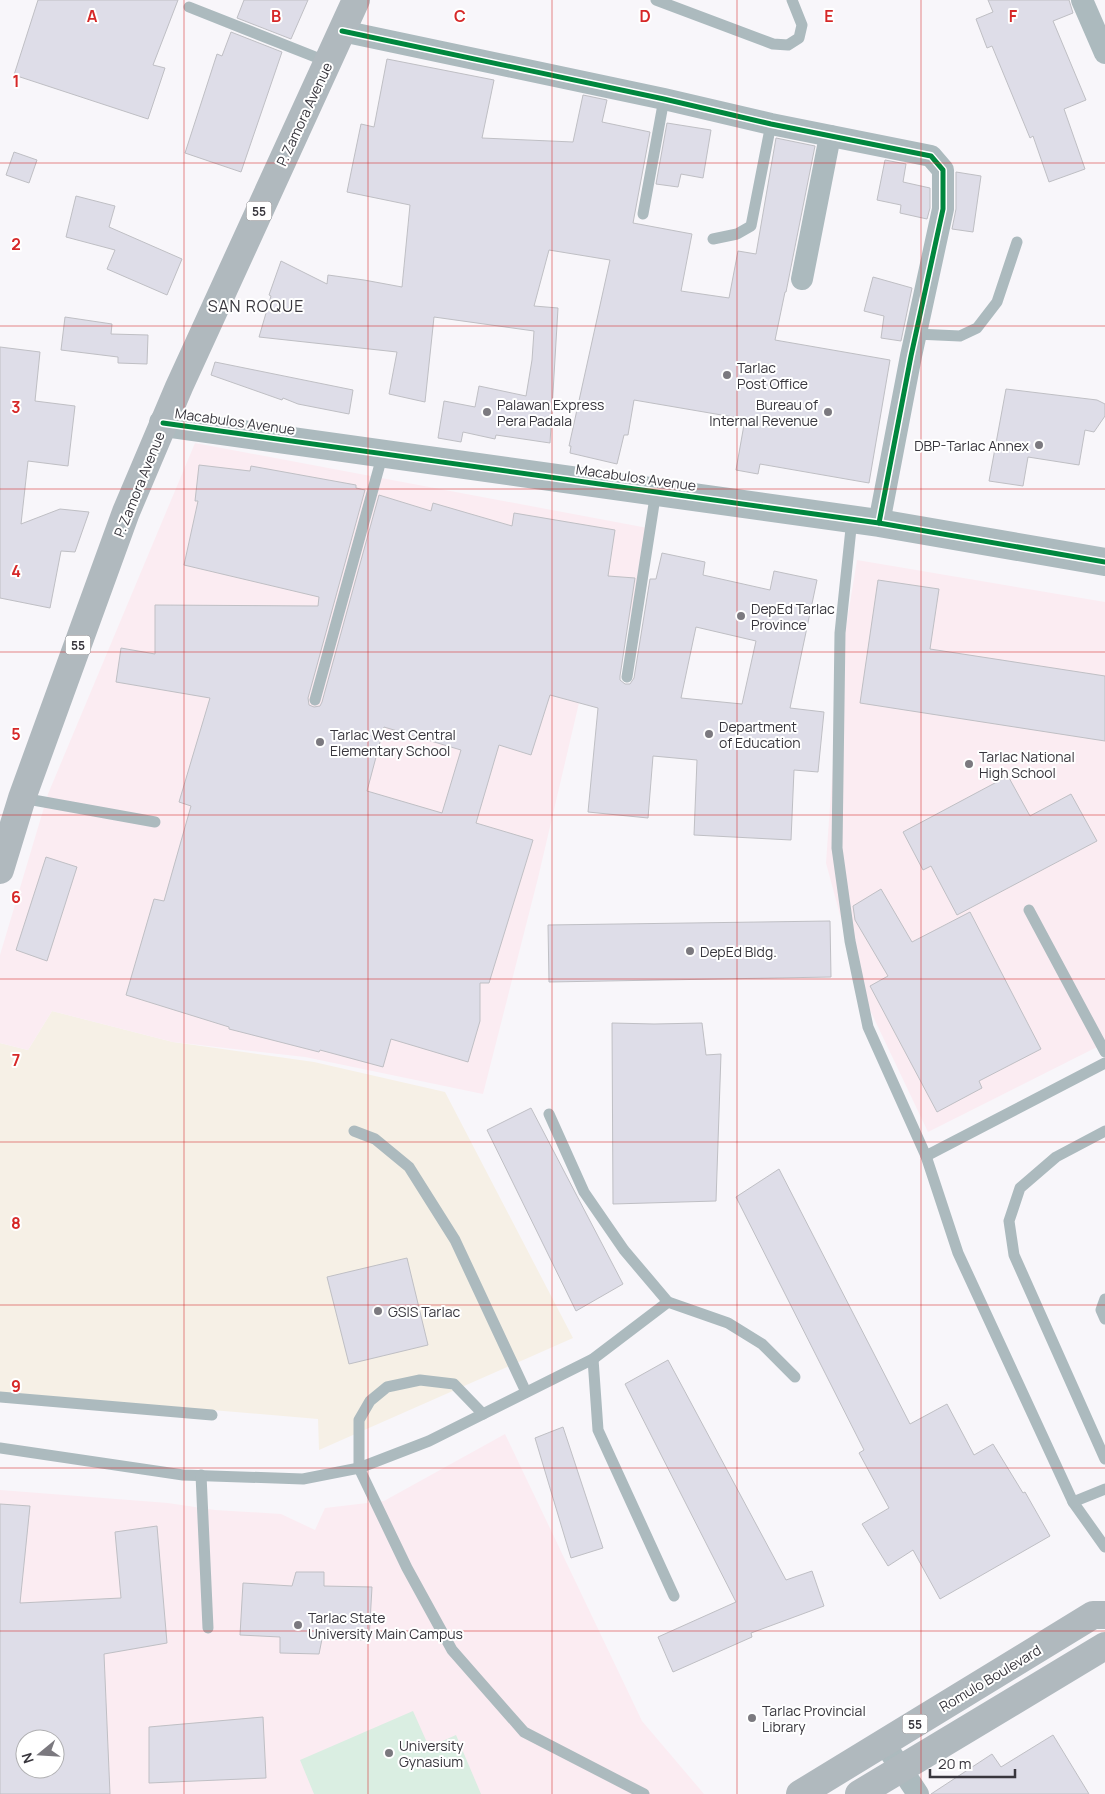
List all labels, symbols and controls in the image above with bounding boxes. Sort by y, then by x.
text: A [87,5,98,27]
text: B [271,5,281,27]
text: C [454,5,466,27]
text: D [639,5,651,27]
text: E [824,5,834,27]
text: F [1009,5,1018,27]
street label: P. Zamora Avenue [272,59,336,169]
text: 1 [12,70,20,92]
road number: 55 [246,202,272,220]
text: 2 [11,233,21,255]
district label: SAN ROQUE [208,295,304,317]
place label: Tarlac Post Office [737,358,808,393]
marker: Tarlac Post Office [721,369,733,381]
place label: Palawan Express Pera Padala [497,395,604,430]
place label: Bureau of Internal Revenue [709,395,818,430]
text: 3 [11,396,21,418]
street label: Macabulos Avenue [174,403,296,439]
marker: Palawan Express Pera Padala [481,406,493,418]
marker: Bureau of Internal Revenue [822,406,834,418]
street label: P. Zamora Avenue [109,428,169,540]
place label: DBP-Tarlac Annex [914,436,1030,455]
marker: DBP-Tarlac Annex [1033,439,1045,451]
street label: Macabulos Avenue [575,459,697,495]
text: 4 [11,560,21,582]
place label: DepEd Tarlac Province [751,599,835,634]
marker: DepEd Tarlac Province [735,610,747,622]
road number: 55 [66,636,90,654]
place label: Department of Education [719,717,801,752]
text: 5 [11,723,21,745]
place label: Tarlac West Central Elementary School [330,725,456,760]
marker: Department of Education [703,728,715,740]
marker: Tarlac West Central Elementary School [314,736,326,748]
place label: Tarlac National High School [979,747,1075,782]
marker: Tarlac National High School [963,758,975,770]
text: 6 [11,886,21,908]
place label: DepEd Bldg. [700,942,777,961]
marker: DepEd Bldg. [684,945,696,957]
text: 7 [12,1049,20,1071]
text: 8 [11,1212,21,1234]
place label: GSIS Tarlac [388,1302,460,1321]
marker: GSIS Tarlac [372,1305,384,1317]
text: 9 [11,1375,21,1397]
place label: Tarlac State University Main Campus [308,1608,463,1643]
marker: Tarlac State University Main Campus [292,1619,304,1631]
street label: Romulo Boulevard [936,1640,1044,1716]
place label: Tarlac Provincial Library [762,1701,866,1736]
marker: Tarlac Provincial Library [746,1712,758,1724]
road number: 55 [902,1715,928,1734]
north arrow [15,1729,65,1779]
place label: University Gynasium [399,1736,464,1771]
scale bar [930,1746,1015,1778]
marker: University Gynasium [383,1747,395,1759]
text: N [17,1750,38,1766]
text: 20 m [938,1753,971,1774]

